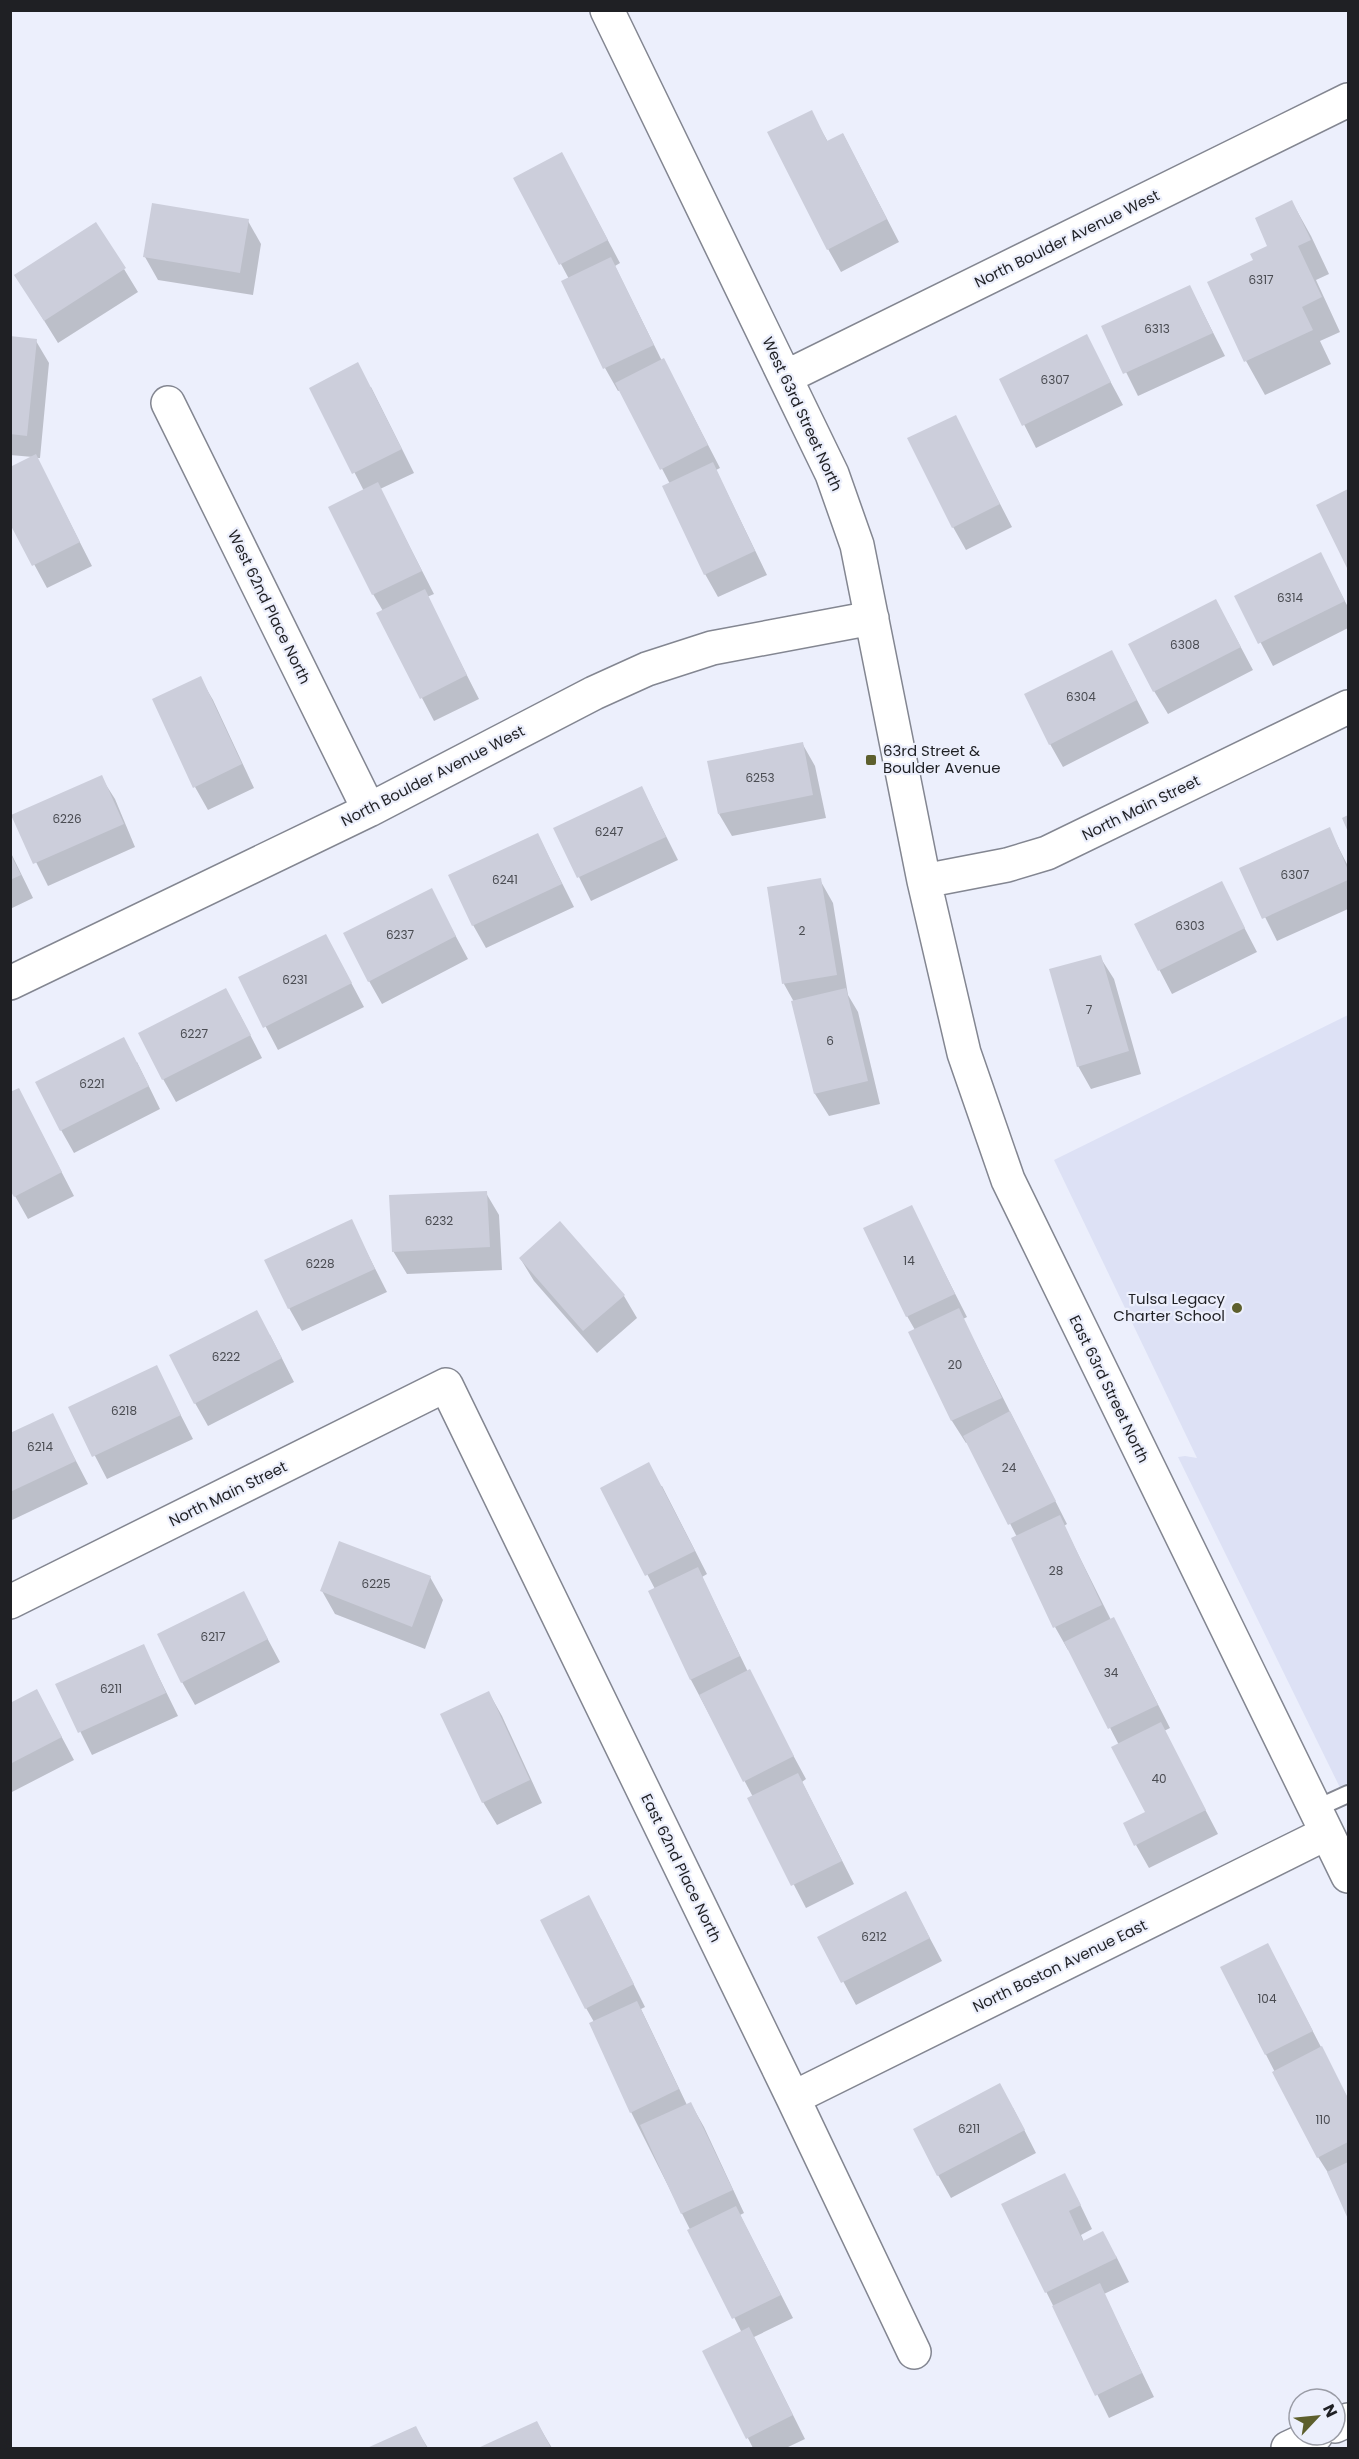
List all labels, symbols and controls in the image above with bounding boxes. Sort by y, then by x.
street label: North Boulder Avenue West [971,185,1163,293]
house number: 6317 [1248,271,1274,288]
house number: 6313 [1144,320,1170,337]
street label: West 63rd Street North [757,333,847,494]
house number: 6307 [1041,371,1070,388]
street label: West 62nd Place North [223,526,316,687]
house number: 6314 [1277,589,1303,606]
house number: 6308 [1170,636,1200,653]
house number: 6304 [1066,688,1096,705]
street label: North Boulder Avenue West [337,720,528,831]
place label: 63rd Street & Boulder Avenue [883,740,1000,778]
marker: 63rd Street & Boulder Avenue [864,753,878,767]
house number: 6253 [745,769,775,786]
street label: North Main Street [1078,770,1203,845]
house number: 6226 [52,810,82,827]
house number: 6247 [595,823,624,840]
house number: 6307 [1281,866,1310,883]
house number: 6241 [492,871,518,888]
house number: 6303 [1175,917,1205,934]
house number: 2 [799,922,806,939]
house number: 6237 [386,926,415,943]
house number: 6231 [282,971,308,988]
house number: 7 [1086,1001,1093,1018]
house number: 6227 [180,1025,208,1042]
house number: 6 [826,1032,834,1049]
house number: 6221 [79,1075,105,1092]
house number: 6232 [425,1212,453,1229]
house number: 14 [903,1252,915,1269]
house number: 6228 [306,1255,335,1272]
place label: Tulsa Legacy Charter School [1113,1288,1226,1326]
marker: Tulsa Legacy Charter School [1230,1301,1244,1315]
street label: East 63rd Street North [1065,1311,1154,1466]
house number: 6222 [212,1348,240,1365]
house number: 20 [948,1356,962,1373]
house number: 6218 [111,1402,137,1419]
house number: 6214 [27,1438,53,1455]
street label: North Main Street [165,1456,290,1531]
house number: 24 [1002,1459,1017,1476]
house number: 28 [1049,1562,1063,1579]
house number: 6225 [362,1575,390,1592]
house number: 6217 [201,1628,226,1645]
house number: 34 [1104,1664,1119,1681]
house number: 6211 [100,1680,122,1697]
house number: 40 [1151,1770,1167,1787]
street label: East 62nd Place North [636,1790,727,1946]
street label: North Boston Avenue East [969,1914,1150,2017]
house number: 6212 [861,1928,887,1945]
house number: 104 [1258,1990,1277,2007]
house number: 110 [1315,2111,1331,2128]
house number: 6211 [958,2120,980,2137]
north arrow [1287,2387,1347,2447]
text: N [1317,2400,1343,2421]

